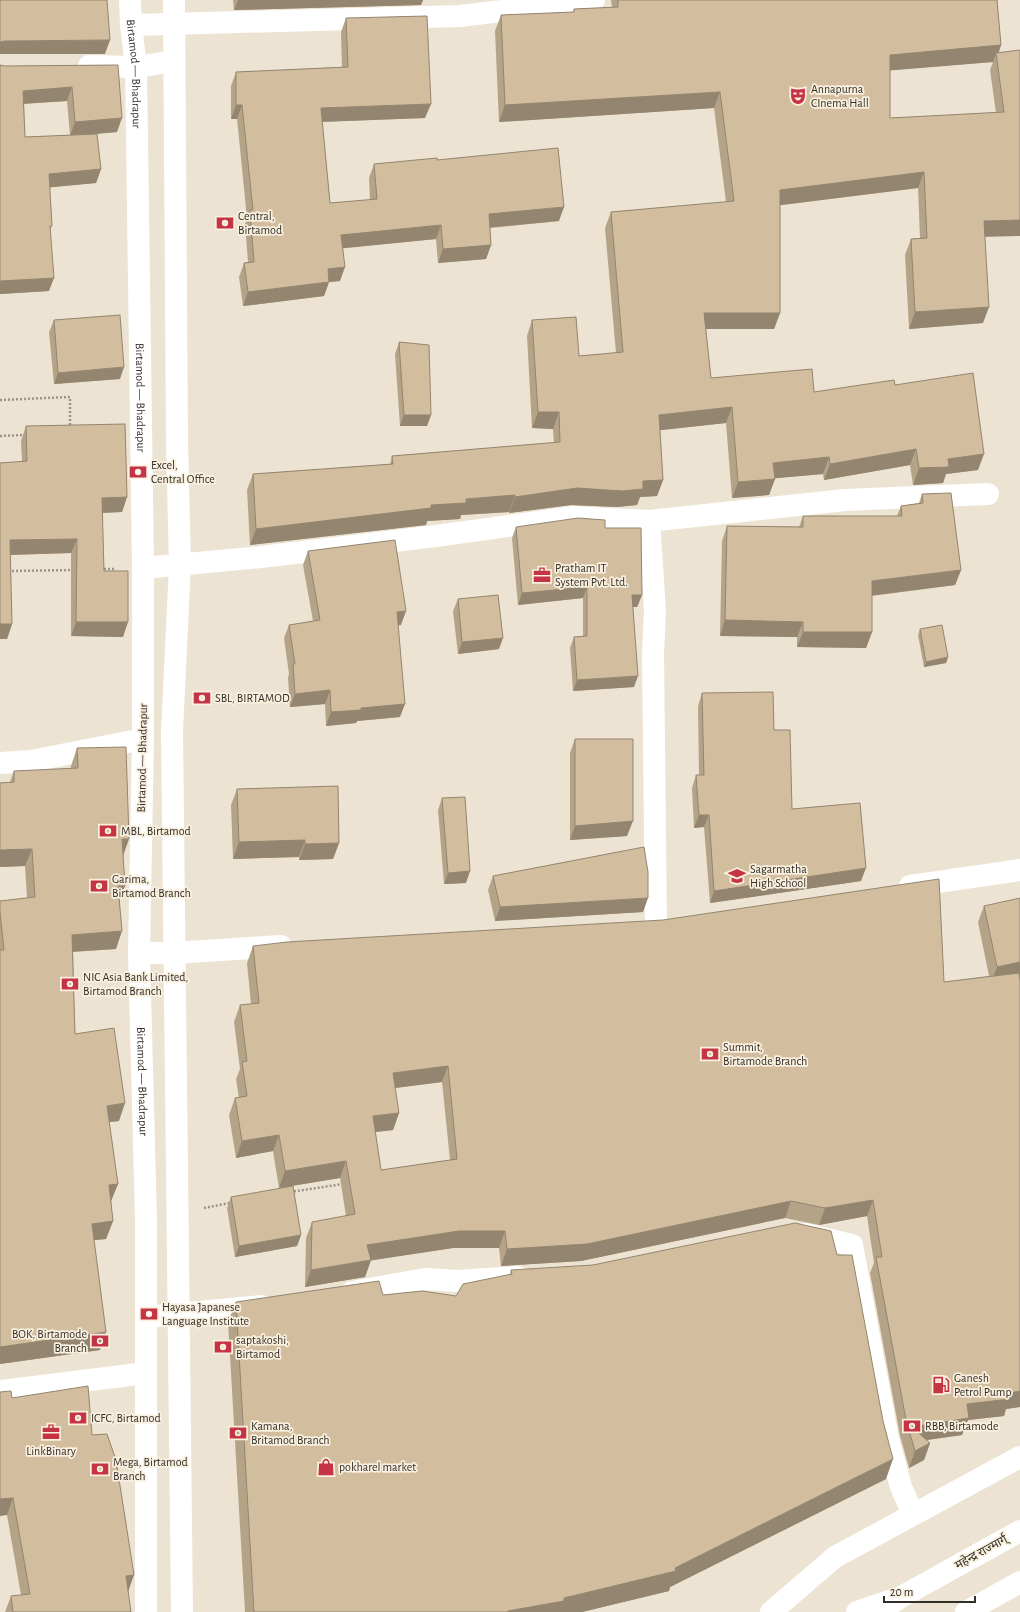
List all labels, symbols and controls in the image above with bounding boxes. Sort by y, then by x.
street label: Birtamod — Bhadrapur [125,19,143,128]
place label: Annapurna CInema Hall [811,83,869,109]
theatre icon: Annapurna CInema Hall [788,86,808,106]
place label: Central, Birtamod [238,210,282,236]
bank icon: Central, Birtamod [215,213,235,233]
street label: Birtamod — Bhadrapur [134,343,147,452]
place label: Excel, Central Office [151,459,215,485]
bank icon: Excel, Central Office [128,462,148,482]
place label: Pratham IT System Pvt. Ltd. [555,562,628,589]
office icon: Pratham IT System Pvt. Ltd. [532,565,552,585]
bank icon: SBL, BIRTAMOD [192,688,212,708]
place label: SBL, BIRTAMOD [215,692,290,704]
street label: Birtamod — Bhadrapur [135,703,149,813]
bank icon: MBL, Birtamod [98,821,118,841]
place label: MBL, Birtamod [121,825,191,837]
place label: Sagarmatha High School [750,863,807,889]
school or university icon: Sagarmatha High School [727,866,747,886]
place label: Garima, Birtamod Branch [112,873,191,899]
bank icon: Garima, Birtamod Branch [89,876,109,896]
place label: NIC Asia Bank Limited, Birtamod Branch [83,971,189,997]
bank icon: NIC Asia Bank Limited, Birtamod Branch [60,974,80,994]
street label: Birtamod — Bhadrapur [135,1027,150,1136]
place label: Summit, Birtamode Branch [723,1041,807,1067]
bank icon: Summit, Birtamode Branch [700,1044,720,1064]
place label: Hayasa Japanese Language Institute [162,1301,249,1327]
bank icon: Hayasa Japanese Language Institute [139,1304,159,1324]
place label: BOK, Birtamode Branch [12,1328,87,1354]
bank icon: BOK, Birtamode Branch [90,1331,110,1351]
place label: saptakoshi, Birtamod [236,1334,289,1360]
bank icon: saptakoshi, Birtamod [213,1337,233,1357]
place label: Ganesh Petrol Pump [954,1372,1012,1398]
fuel station icon: Ganesh Petrol Pump [931,1375,951,1395]
bank icon: ICFC, Birtamod [68,1408,88,1428]
place label: ICFC, Birtamod [91,1412,161,1424]
bank icon: RBB, Birtamode [902,1416,922,1436]
place label: Kamana, Britamod Branch [251,1420,330,1446]
place label: RBB, Birtamode [925,1420,999,1432]
office icon: LinkBinary [41,1422,61,1442]
bank icon: Kamana, Britamod Branch [228,1423,248,1443]
place label: LinkBinary [26,1445,76,1458]
place label: Mega, Birtamod Branch [113,1456,188,1482]
shop icon: pokharel market [316,1457,336,1477]
bank icon: Mega, Birtamod Branch [90,1459,110,1479]
place label: pokharel market [339,1461,416,1473]
street label: महेन्द्र राज्मार्ग् [952,1530,1011,1572]
scale bar [884,1578,975,1604]
text: 20 m [890,1586,913,1598]

